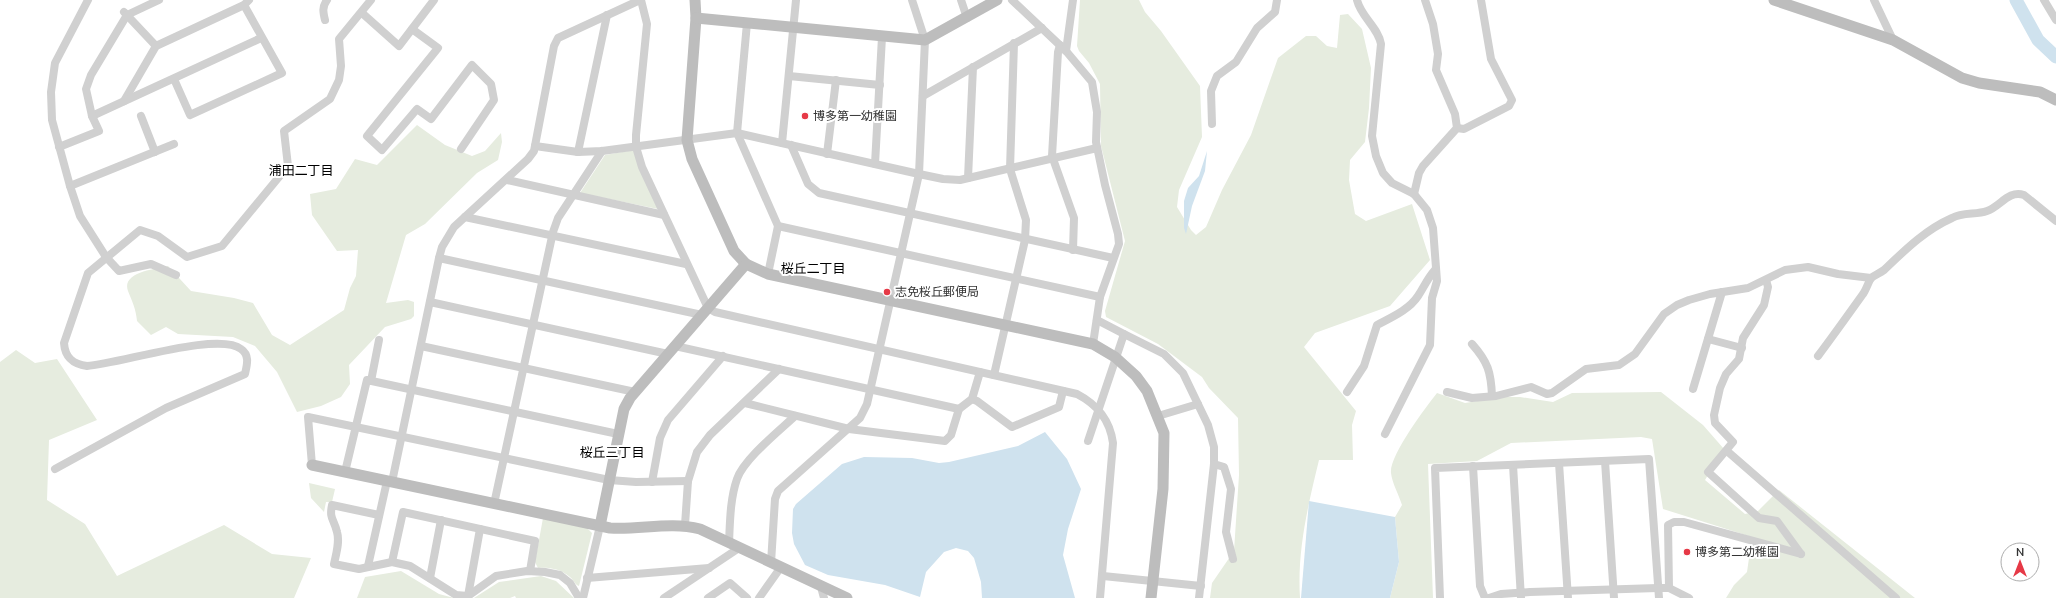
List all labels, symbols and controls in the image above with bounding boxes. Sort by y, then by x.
place label: 博多第一幼稚園 [813,108,897,124]
marker: 博多第一幼稚園 [800,111,810,121]
district label: 浦田二丁目 [268,162,334,180]
district label: 桜丘二丁目 [780,260,846,278]
place label: 志免桜丘郵便局 [895,284,979,300]
marker: 志免桜丘郵便局 [882,287,892,297]
district label: 桜丘三丁目 [579,444,645,462]
north arrow [2000,542,2040,582]
place label: 博多第二幼稚園 [1695,544,1779,560]
text: N [2016,545,2024,560]
marker: 博多第二幼稚園 [1682,547,1692,557]

